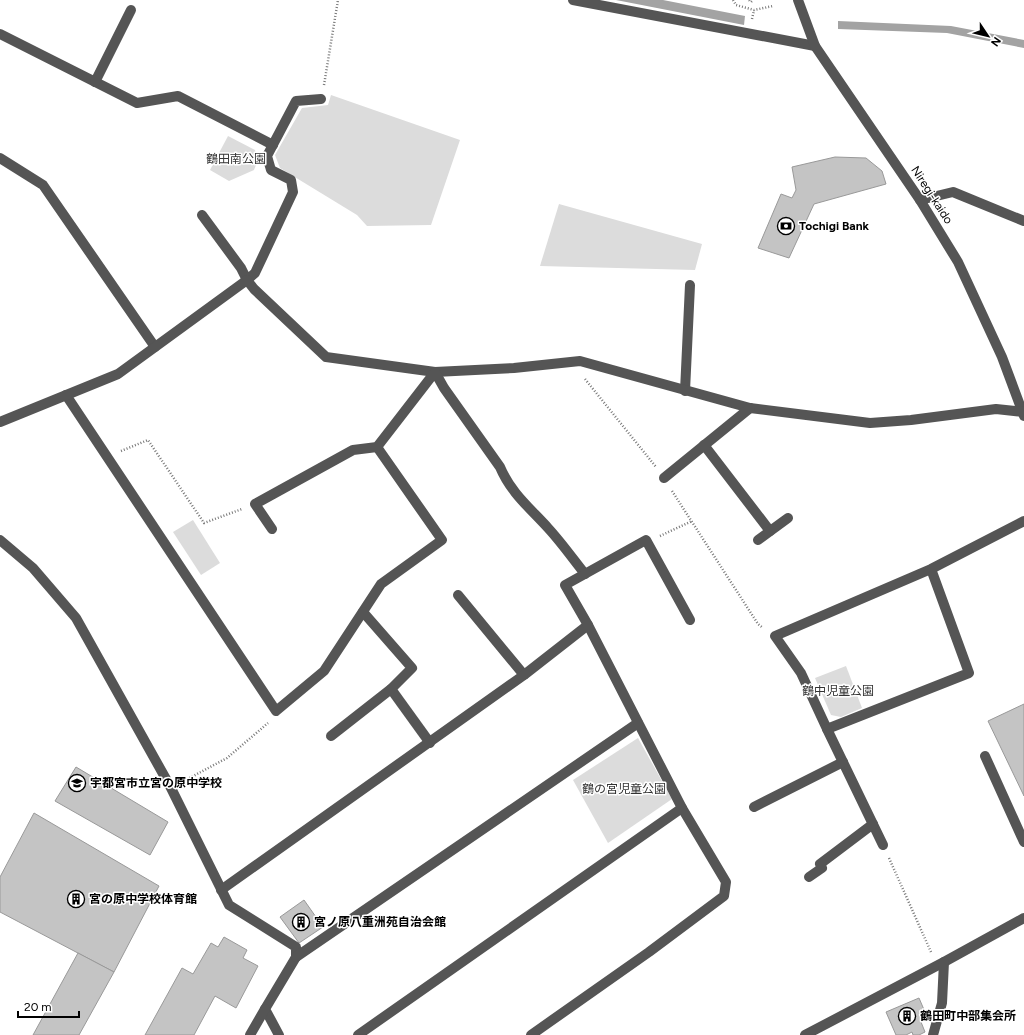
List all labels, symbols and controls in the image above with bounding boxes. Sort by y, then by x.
north arrow [968,16,1008,56]
text: N [988,34,1004,49]
park label: 鶴田南公園 [206,152,266,166]
street label: Niregi-kaido [908,163,956,227]
bank icon: Tochigi Bank [776,216,796,236]
place label: Tochigi Bank [799,219,869,233]
park label: 鶴中児童公園 [802,684,874,698]
school or university icon: 宇都宮市立宮の原中学校 [67,773,87,793]
place label: 宇都宮市立宮の原中学校 [90,776,222,790]
park label: 鶴の宮児童公園 [582,782,666,796]
building icon: 宮の原中学校体育館 [66,889,86,909]
place label: 宮の原中学校体育館 [89,892,197,906]
building icon: 宮ノ原八重洲苑自治会館 [291,912,311,932]
place label: 宮ノ原八重洲苑自治会館 [314,915,446,929]
scale bar [18,993,79,1019]
text: 20 m [24,1000,52,1014]
building icon: 鶴田町中部集会所 [897,1006,917,1026]
place label: 鶴田町中部集会所 [920,1009,1016,1023]

